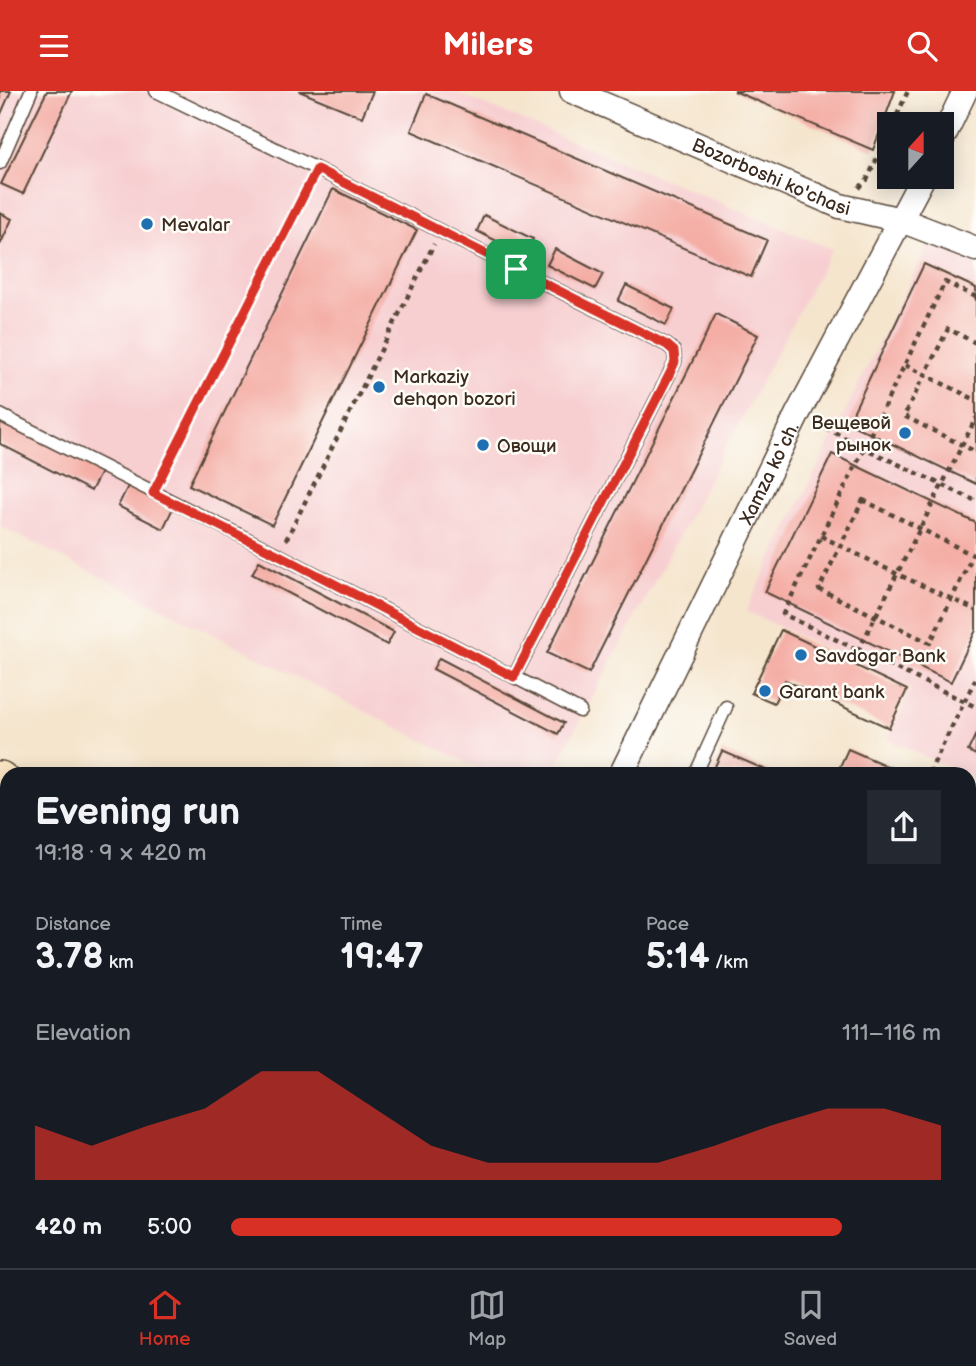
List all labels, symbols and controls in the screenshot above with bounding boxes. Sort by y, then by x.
text: Milers [443,26,533,65]
icon: menu [35,27,73,65]
icon: search [903,27,941,65]
north arrow [877,112,954,189]
map controls [877,112,954,189]
street label: Bozorboshi ko'chasi [688,134,852,221]
place label: Mevalar [161,214,231,237]
marker: Mevalar [139,216,155,232]
pin [486,239,546,299]
icon: arrive [497,250,535,288]
place label: Markaziy dehqon bozori [393,366,516,411]
marker: Markaziy dehqon bozori [371,379,387,395]
place label: Вещевой рынок [811,412,891,457]
street label: Xamza ko‘ch. [735,419,805,529]
marker: Вещевой рынок [897,425,913,441]
place label: Овощи [497,435,557,458]
marker: Овощи [475,437,491,453]
place label: Savdogar Bank [815,645,946,668]
marker: Savdogar Bank [793,647,809,663]
place label: Garant bank [779,681,885,704]
marker: Garant bank [757,683,773,699]
text: Evening run [35,790,240,835]
button: share [867,790,941,864]
text: 19:18 · 9 × 420 m [35,839,207,867]
text: Distance [35,913,111,936]
text: Time [340,913,382,936]
text: Pace [646,913,689,936]
text: 3.78 [35,936,104,979]
text: 19:47 [340,936,424,979]
text: 5:14 [646,936,710,979]
text: km [104,951,134,974]
text: /km [710,951,748,974]
text: Elevation [35,1019,131,1047]
text: 111–116 m [842,1019,941,1047]
text: 420 m [35,1213,102,1241]
text: 5:00 [147,1213,192,1241]
tab: Home [139,1286,190,1351]
tab: Map [468,1286,506,1351]
tab: Saved [784,1286,837,1351]

